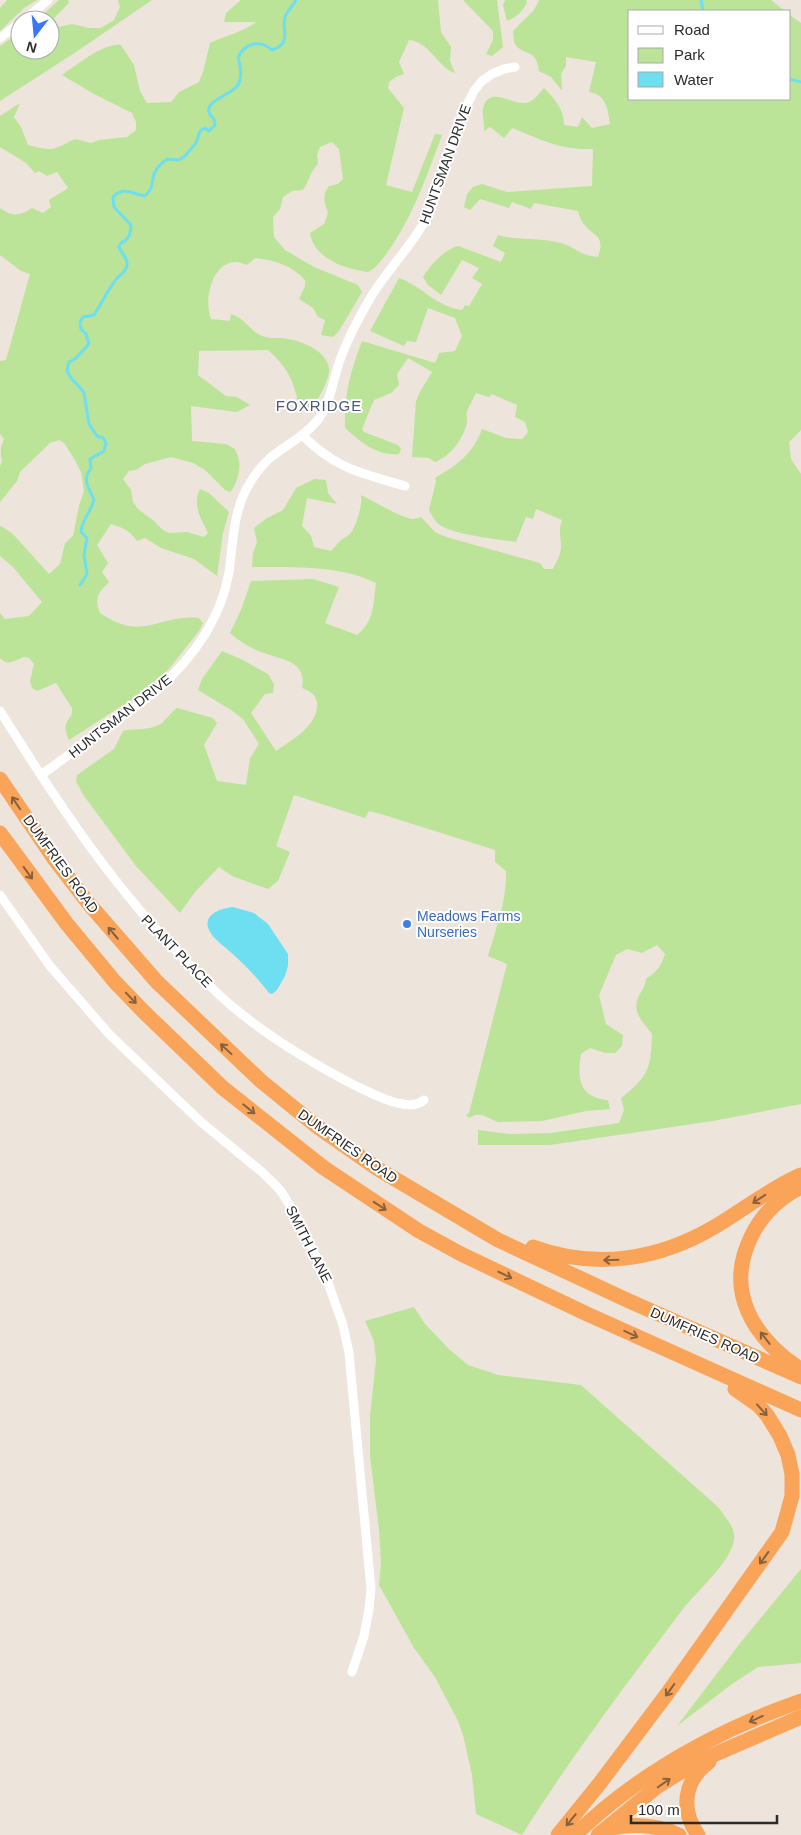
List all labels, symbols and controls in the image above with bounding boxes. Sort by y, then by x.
north arrow [10,10,60,60]
legend [628,10,791,100]
text: Road [674,21,710,38]
text: N [24,38,38,57]
text: Park [674,46,705,63]
text: Water [674,71,713,88]
street label: HUNTSMAN DRIVE [416,102,474,226]
district label: FOXRIDGE [276,397,362,414]
street label: HUNTSMAN DRIVE [65,671,175,761]
one-way arrow [11,796,21,810]
street label: DUMFRIES ROAD [20,812,102,916]
one-way arrow [23,866,33,880]
place label: Meadows Farms Nurseries [417,908,520,940]
street label: PLANT PLACE [138,911,216,991]
marker: Meadows Farms Nurseries [401,918,413,930]
one-way arrow [108,926,119,939]
one-way arrow [125,992,137,1005]
one-way arrow [220,1043,233,1055]
one-way arrow [243,1104,256,1115]
street label: DUMFRIES ROAD [295,1106,401,1186]
one-way arrow [752,1194,766,1205]
one-way arrow [373,1201,387,1211]
street label: SMITH LANE [283,1203,335,1285]
one-way arrow [603,1255,620,1265]
one-way arrow [497,1271,512,1280]
street label: DUMFRIES ROAD [648,1304,762,1366]
one-way arrow [623,1330,638,1339]
one-way arrow [759,1332,770,1345]
one-way arrow [756,1404,768,1417]
one-way arrow [759,1551,769,1565]
one-way arrow [664,1683,675,1696]
one-way arrow [749,1715,764,1725]
one-way arrow [656,1778,670,1788]
scale bar [631,1792,777,1824]
text: 100 m [638,1801,680,1818]
one-way arrow [566,1813,577,1826]

